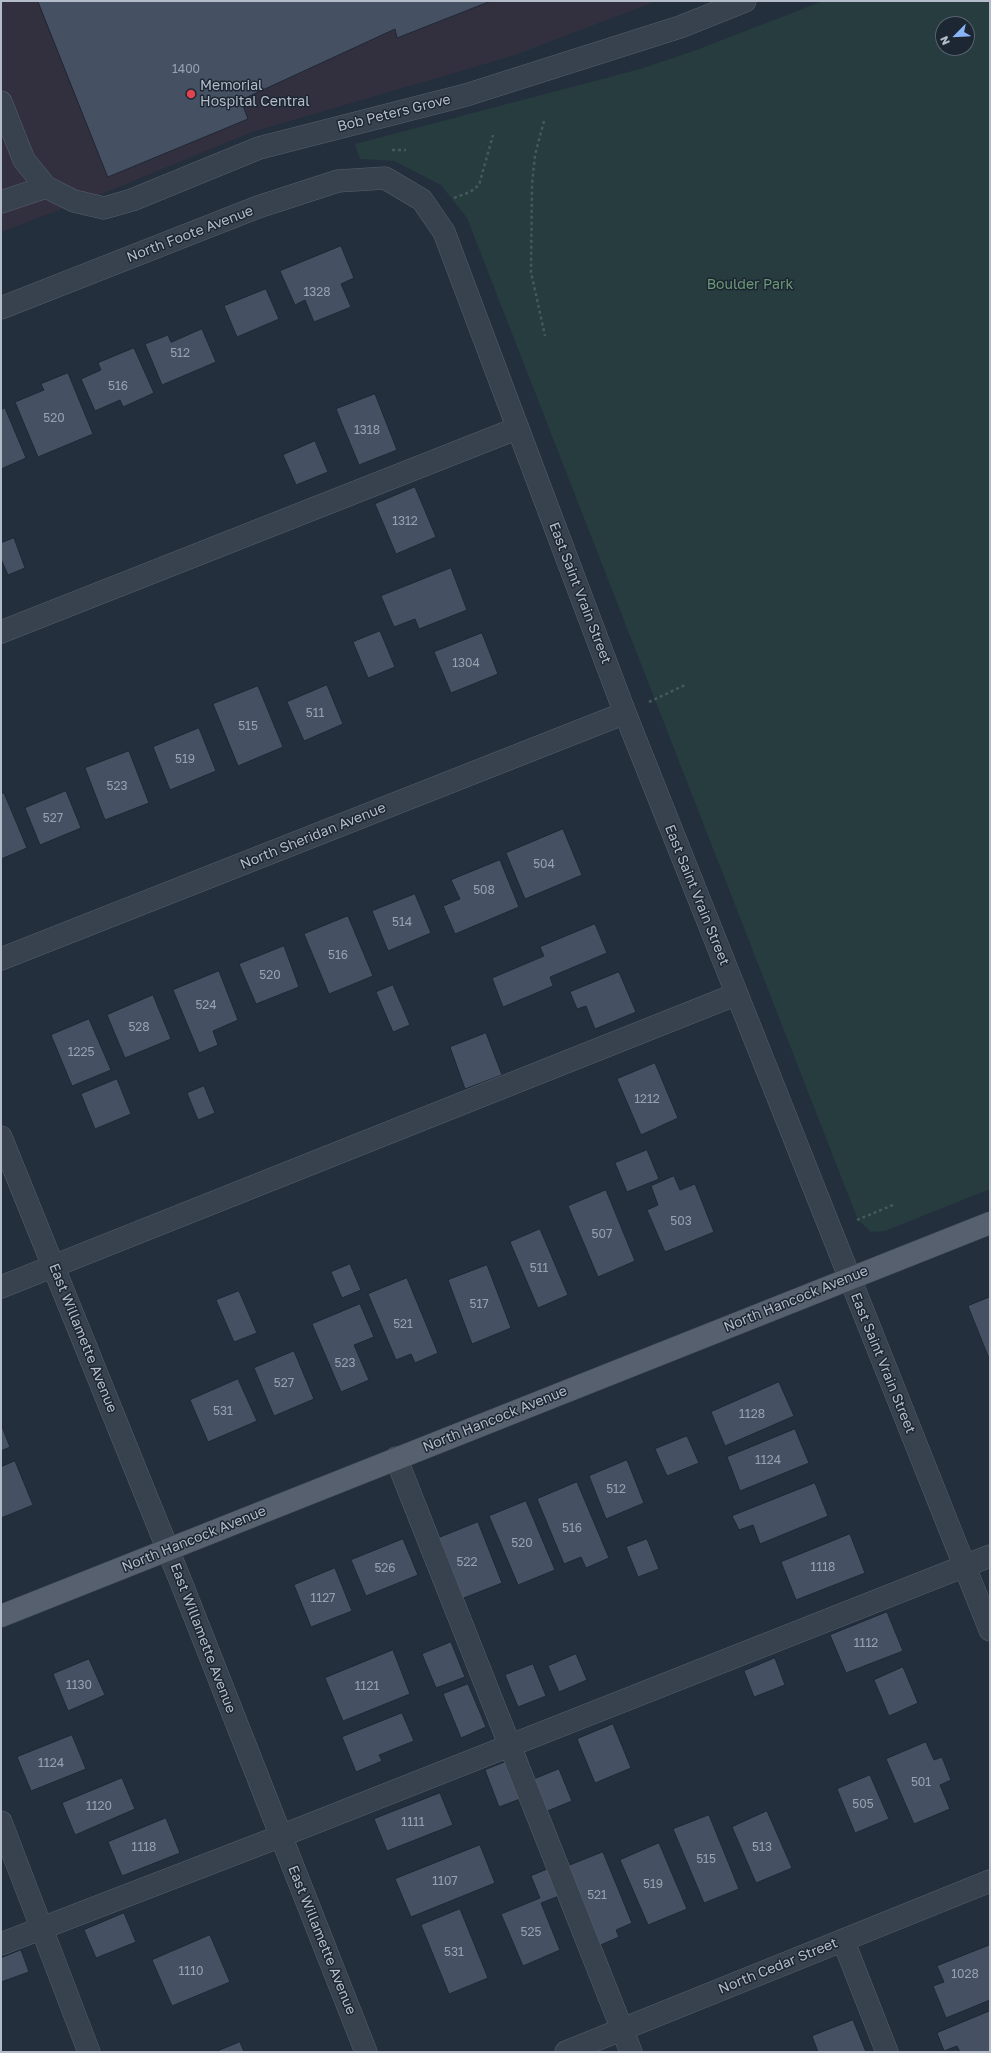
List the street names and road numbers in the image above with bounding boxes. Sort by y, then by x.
street label: Bob Peters Grove [336,91,452,135]
street label: North Foote Avenue [124,202,256,266]
street label: East Saint Vrain Street [545,520,615,666]
street label: North Sheridan Avenue [238,799,388,873]
street label: East Saint Vrain Street [661,822,733,968]
street label: East Willamette Avenue [45,1261,121,1415]
street label: North Hancock Avenue [721,1262,871,1336]
street label: East Saint Vrain Street [847,1290,919,1436]
street label: North Hancock Avenue [420,1382,570,1456]
street label: North Hancock Avenue [119,1502,269,1576]
street label: East Willamette Avenue [167,1561,239,1715]
street label: East Willamette Avenue [284,1863,360,2017]
street label: North Cedar Street [716,1934,840,1998]

